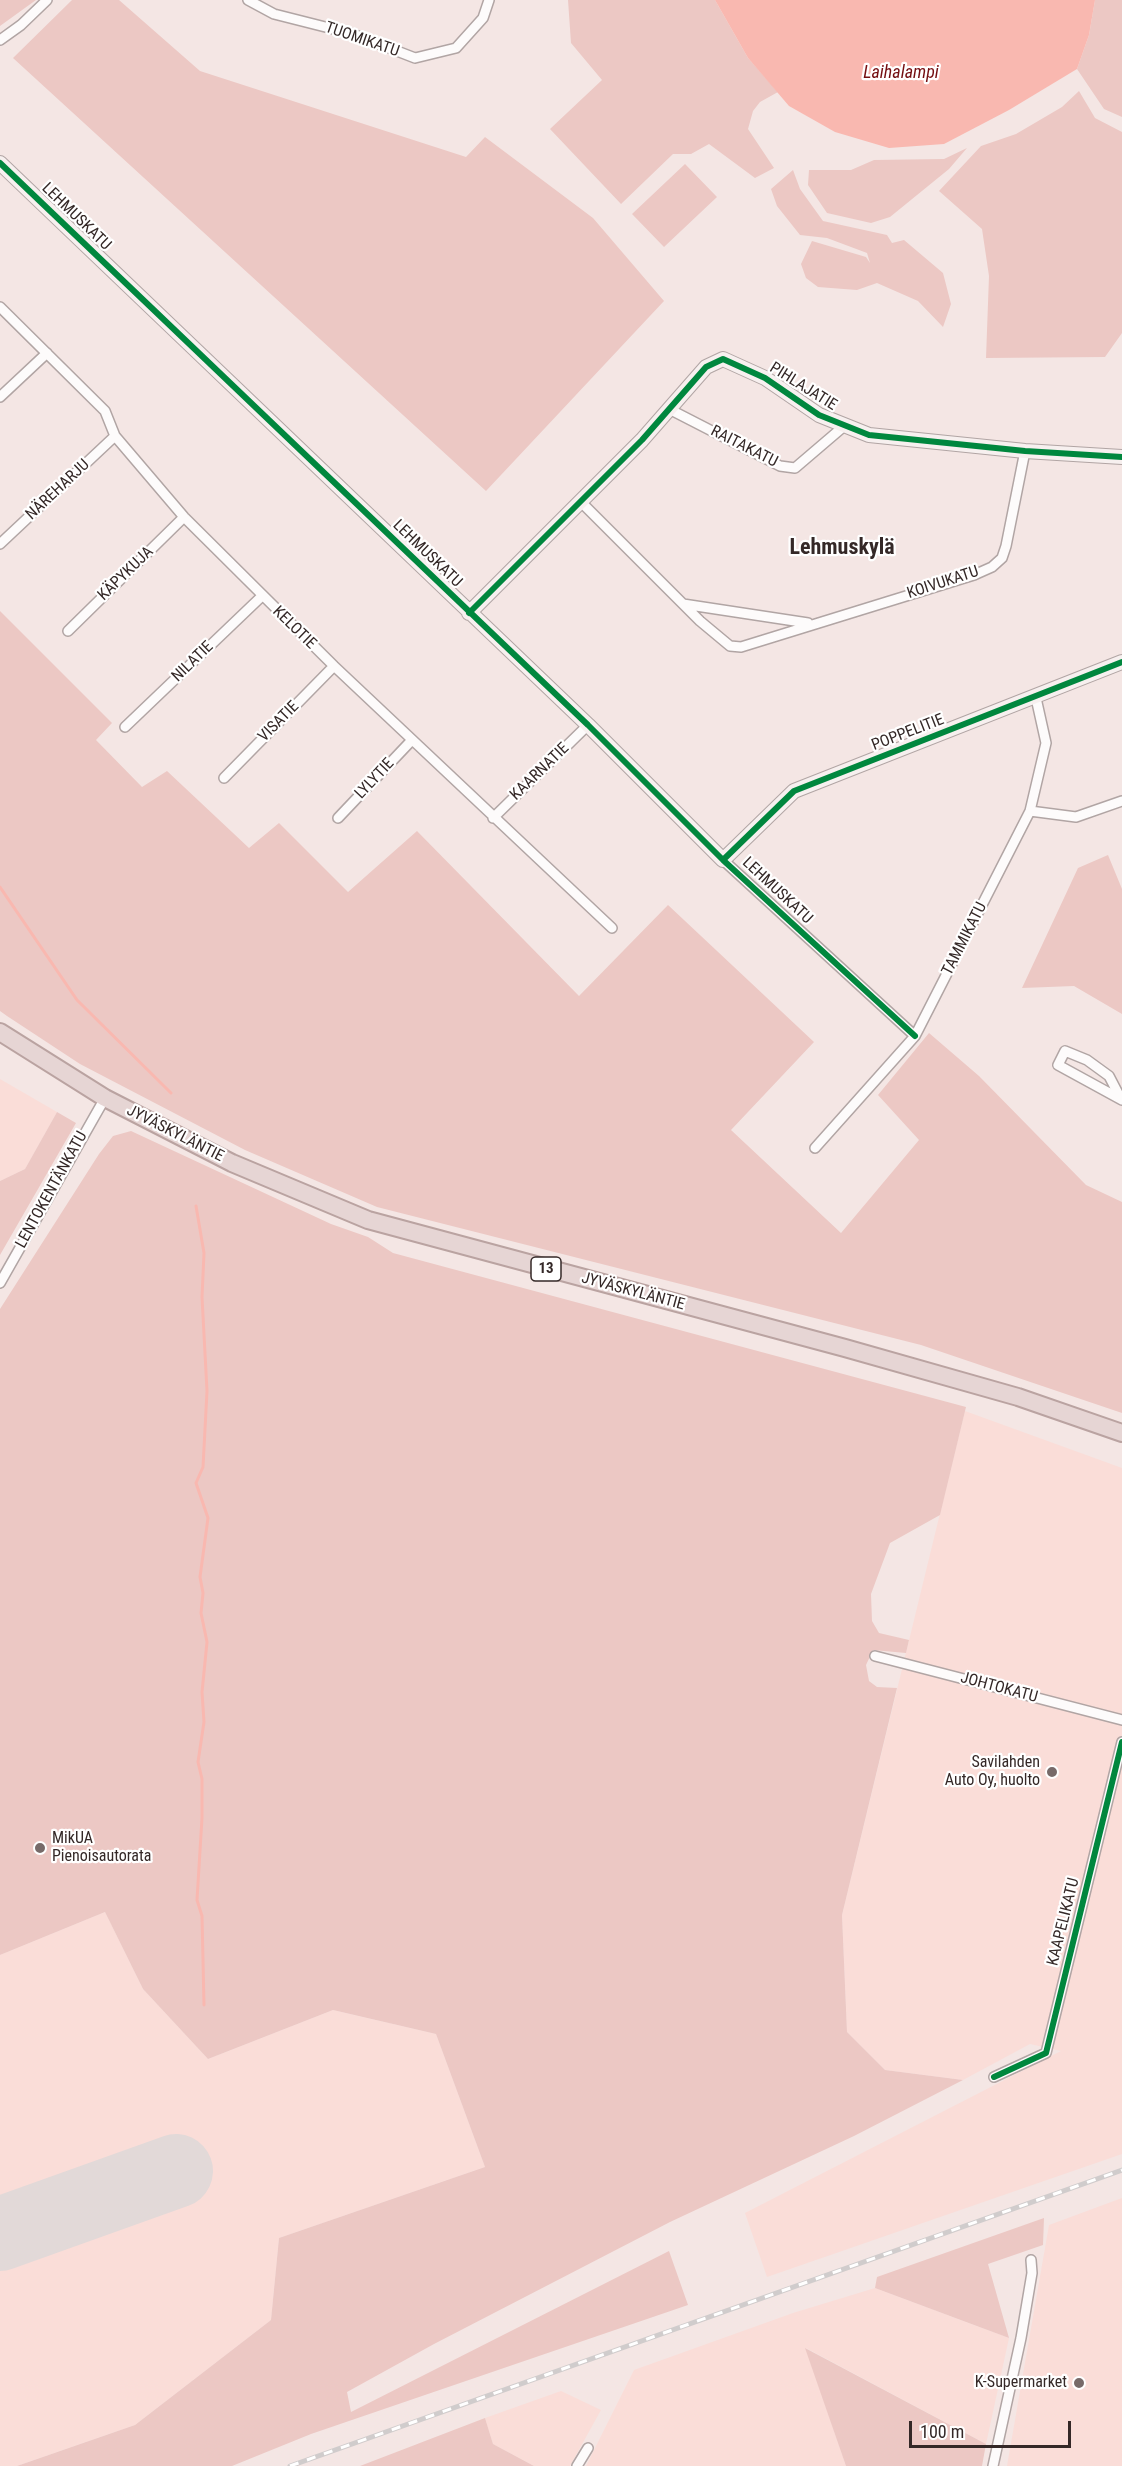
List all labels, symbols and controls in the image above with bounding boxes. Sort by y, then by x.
street label: TUOMIKATU [322,18,402,62]
water label: Laihalampi [863,62,939,84]
street label: LEHMUSKATU [37,179,115,255]
street label: PIHLAJATIE [766,359,840,415]
street label: RAITAKATU [707,422,781,472]
street label: NÄREHARJU [22,456,94,524]
street label: LEHMUSKATU [388,516,466,592]
district label: Lehmuskylä [789,535,895,561]
street label: KÄPYKUJA [94,543,158,605]
street label: KOIVUKATU [905,562,981,604]
street label: KELOTIE [268,603,320,653]
street label: NILATIE [168,638,218,686]
street label: VISATIE [255,698,303,746]
street label: POPPELITIE [869,710,947,756]
street label: KAARNATIE [507,739,573,805]
street label: LYLYTIE [351,755,399,803]
street label: LEHMUSKATU [738,854,816,928]
street label: TAMMIKATU [938,899,992,979]
street label: JYVÄSKYLÄNTIE [123,1101,227,1167]
street label: LENTOKENTÄNKATU [12,1128,92,1252]
road number: 13 [531,1257,561,1281]
street label: JYVÄSKYLÄNTIE [579,1269,687,1315]
street label: JOHTOKATU [958,1668,1040,1708]
place label: Savilahden Auto Oy, huolto [945,1753,1040,1791]
marker: Savilahden Auto Oy, huolto [1045,1765,1059,1779]
place label: MikUA Pienoisautorata [52,1829,151,1867]
marker: MikUA Pienoisautorata [33,1841,47,1855]
street label: KAAPELIKATU [1044,1876,1084,1968]
place label: K-Supermarket [975,2373,1067,2393]
marker: K-Supermarket [1072,2376,1086,2390]
scale bar [912,2409,1074,2447]
text: 100 m [920,2421,964,2442]

